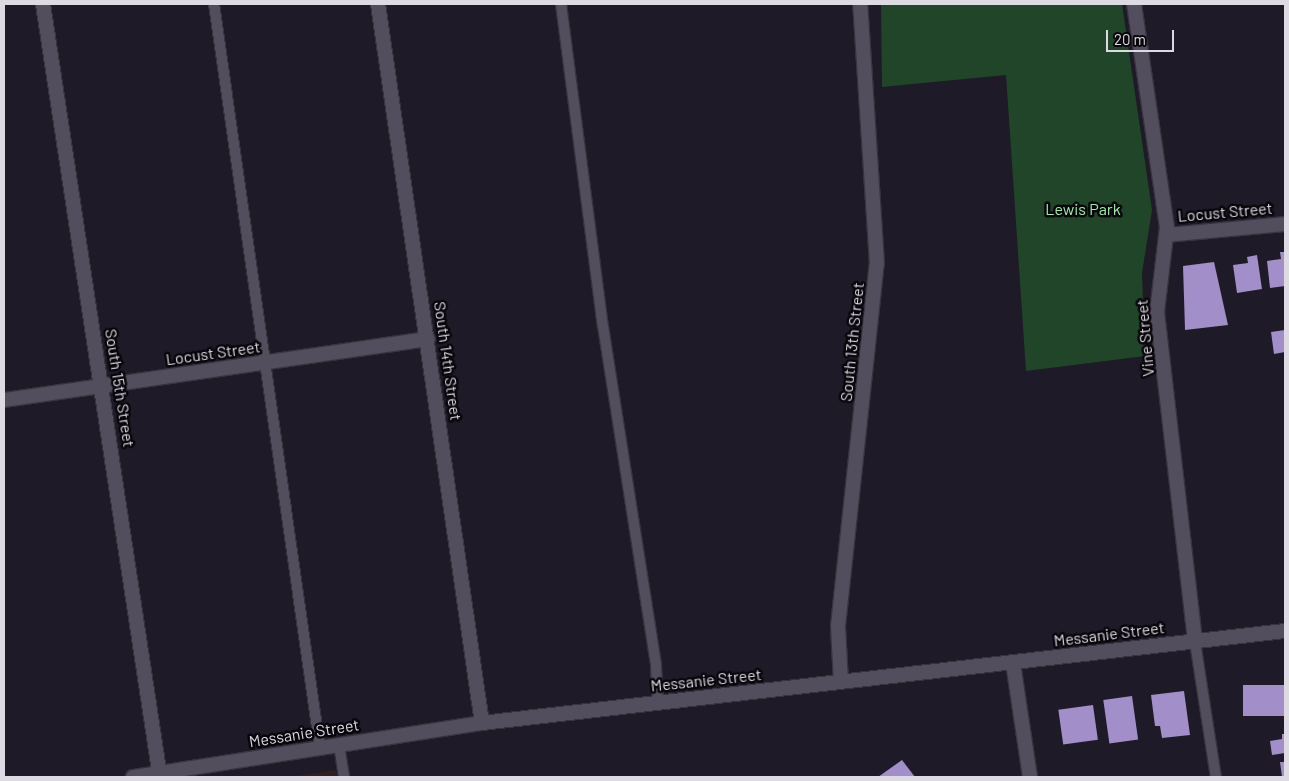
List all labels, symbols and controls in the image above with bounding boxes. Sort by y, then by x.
scale bar [1109,20,1176,52]
text: 20 m [1114,30,1146,48]
street label: Locust Street [1177,198,1273,226]
park label: Lewis Park [1045,199,1121,219]
street label: South 13th Street [836,282,868,402]
street label: Vine Street [1132,299,1158,377]
street label: South 14th Street [430,300,466,422]
street label: South 15th Street [101,328,139,448]
street label: Locust Street [165,337,261,369]
street label: Messanie Street [1053,618,1165,650]
street label: Messanie Street [650,665,762,695]
street label: Messanie Street [248,715,360,751]

